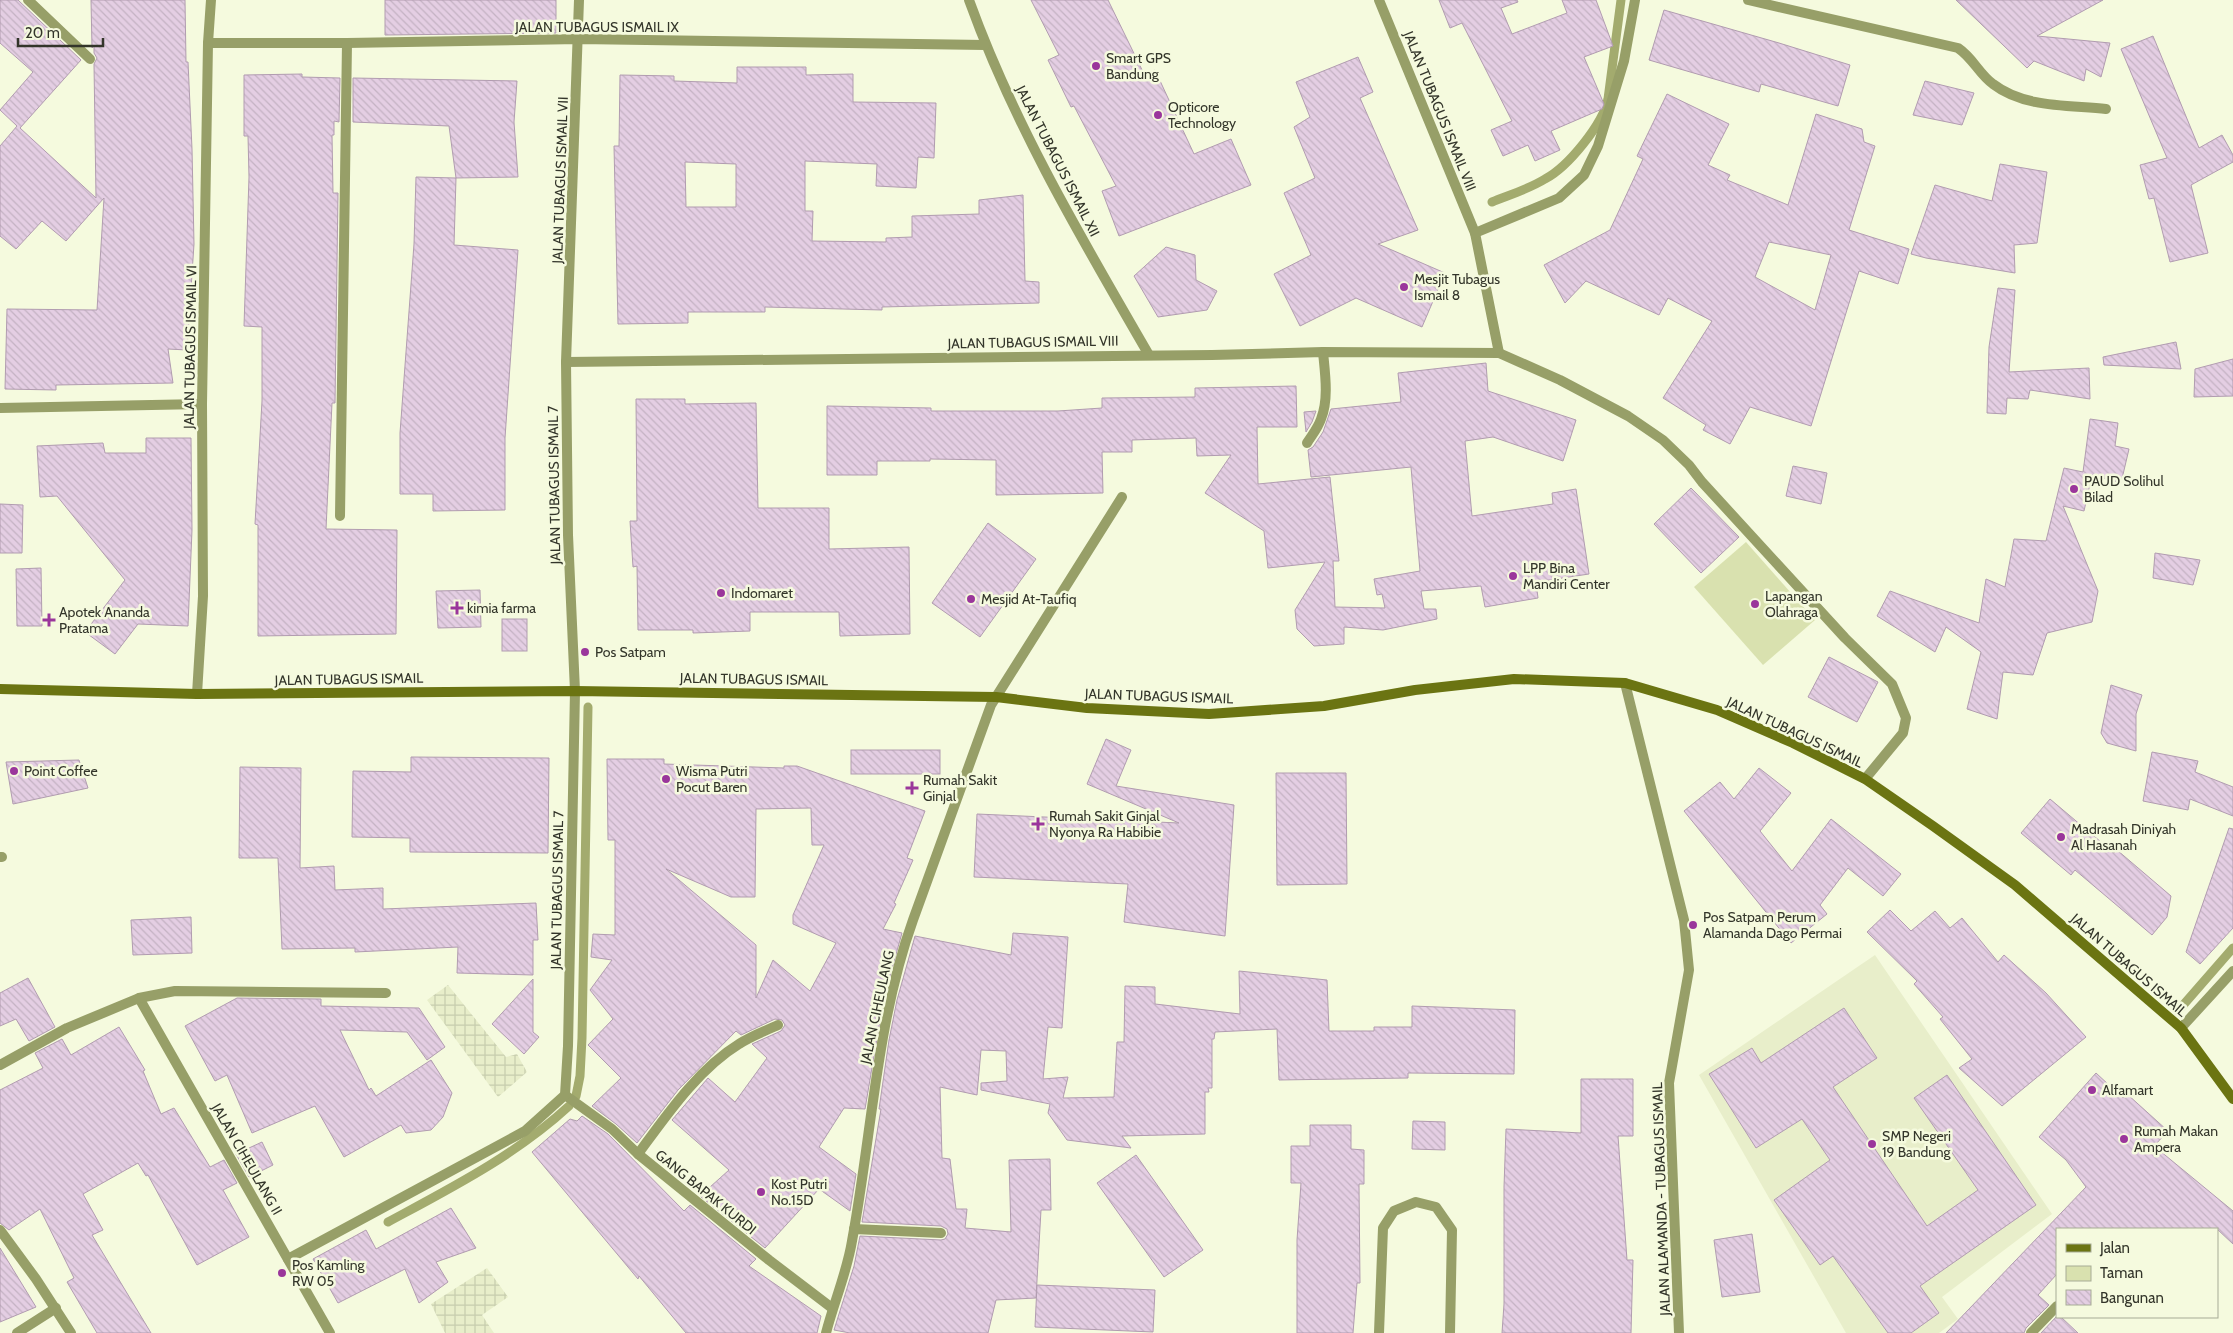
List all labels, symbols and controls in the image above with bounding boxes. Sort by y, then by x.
scale bar [18,15,102,47]
street label: JALAN TUBAGUS ISMAIL IX [514,18,679,36]
text: 20 m [25,24,60,42]
street label: JALAN TUBAGUS ISMAIL VIII [1399,27,1480,194]
place label: Smart GPS Bandung [1106,49,1171,83]
marker: Smart GPS Bandung [1090,60,1102,72]
street label: JALAN TUBAGUS ISMAIL XII [1012,82,1104,240]
street label: JALAN TUBAGUS ISMAIL VII [548,96,572,265]
place label: Opticore Technology [1168,98,1236,132]
marker: Opticore Technology [1152,109,1164,121]
street label: JALAN TUBAGUS ISMAIL VI [180,265,200,430]
place label: Mesjit Tubagus Ismail 8 [1414,270,1500,304]
marker: Mesjit Tubagus Ismail 8 [1398,281,1410,293]
street label: JALAN TUBAGUS ISMAIL VIII [946,332,1119,353]
street label: JALAN TUBAGUS ISMAIL 7 [544,406,564,565]
place label: PAUD Solihul Bilad [2084,472,2164,506]
marker: PAUD Solihul Bilad [2068,483,2080,495]
place label: LPP Bina Mandiri Center [1523,559,1610,593]
marker: LPP Bina Mandiri Center [1507,570,1519,582]
place label: Indomaret [731,584,793,602]
marker: Indomaret [715,587,727,599]
place label: Lapangan Olahraga [1765,587,1823,621]
place label: Mesjid At-Taufiq [981,590,1076,608]
marker: Mesjid At-Taufiq [965,593,977,605]
marker: Lapangan Olahraga [1749,598,1761,610]
place label: kimia farma [467,599,536,617]
marker: kimia farma [451,602,463,614]
place label: Apotek Ananda Pratama [59,603,150,637]
marker: Apotek Ananda Pratama [43,614,55,626]
place label: Pos Satpam [595,643,666,661]
marker: Pos Satpam [579,646,591,658]
street label: JALAN TUBAGUS ISMAIL [274,669,423,689]
street label: JALAN TUBAGUS ISMAIL [679,669,828,689]
street label: JALAN TUBAGUS ISMAIL [1083,684,1234,708]
street label: JALAN TUBAGUS ISMAIL [1723,692,1866,772]
place label: Point Coffee [24,762,98,780]
place label: Wisma Putri Pocut Baren [676,762,748,796]
marker: Point Coffee [8,765,20,777]
place label: Rumah Sakit Ginjal [923,771,997,805]
marker: Wisma Putri Pocut Baren [660,773,672,785]
marker: Rumah Sakit Ginjal [905,781,919,795]
place label: Rumah Sakit Ginjal Nyonya Ra Habibie [1049,807,1161,841]
street label: JALAN TUBAGUS ISMAIL 7 [547,811,567,970]
marker: Rumah Sakit Ginjal Nyonya Ra Habibie [1031,817,1045,831]
place label: Madrasah Diniyah Al Hasanah [2071,820,2176,854]
marker: Madrasah Diniyah Al Hasanah [2055,831,2067,843]
place label: Pos Satpam Perum Alamanda Dago Permai [1703,908,1842,942]
street label: JALAN TUBAGUS ISMAIL [2066,909,2191,1020]
marker: Pos Satpam Perum Alamanda Dago Permai [1687,919,1699,931]
street label: JALAN CIHEULANG [856,949,898,1066]
place label: Alfamart [2102,1081,2154,1099]
street label: JALAN ALAMANDA - TUBAGUS ISMAIL [1648,1082,1674,1317]
marker: Alfamart [2086,1084,2098,1096]
street label: JALAN CIHEULANG II [207,1099,286,1218]
place label: Rumah Makan Ampera [2134,1122,2218,1156]
place label: SMP Negeri 19 Bandung [1882,1127,1952,1161]
marker: Rumah Makan Ampera [2118,1133,2130,1145]
marker: SMP Negeri 19 Bandung [1866,1138,1878,1150]
street label: GANG BAPAK KURDI [652,1146,760,1238]
place label: Kost Putri No.15D [771,1175,827,1209]
marker: Kost Putri No.15D [755,1186,767,1198]
legend [2056,1228,2218,1318]
text: Jalan [2099,1239,2130,1257]
place label: Pos Kamling RW 05 [292,1256,365,1290]
text: Taman [2100,1264,2143,1282]
marker: Pos Kamling RW 05 [276,1267,288,1279]
text: Bangunan [2100,1289,2164,1307]

